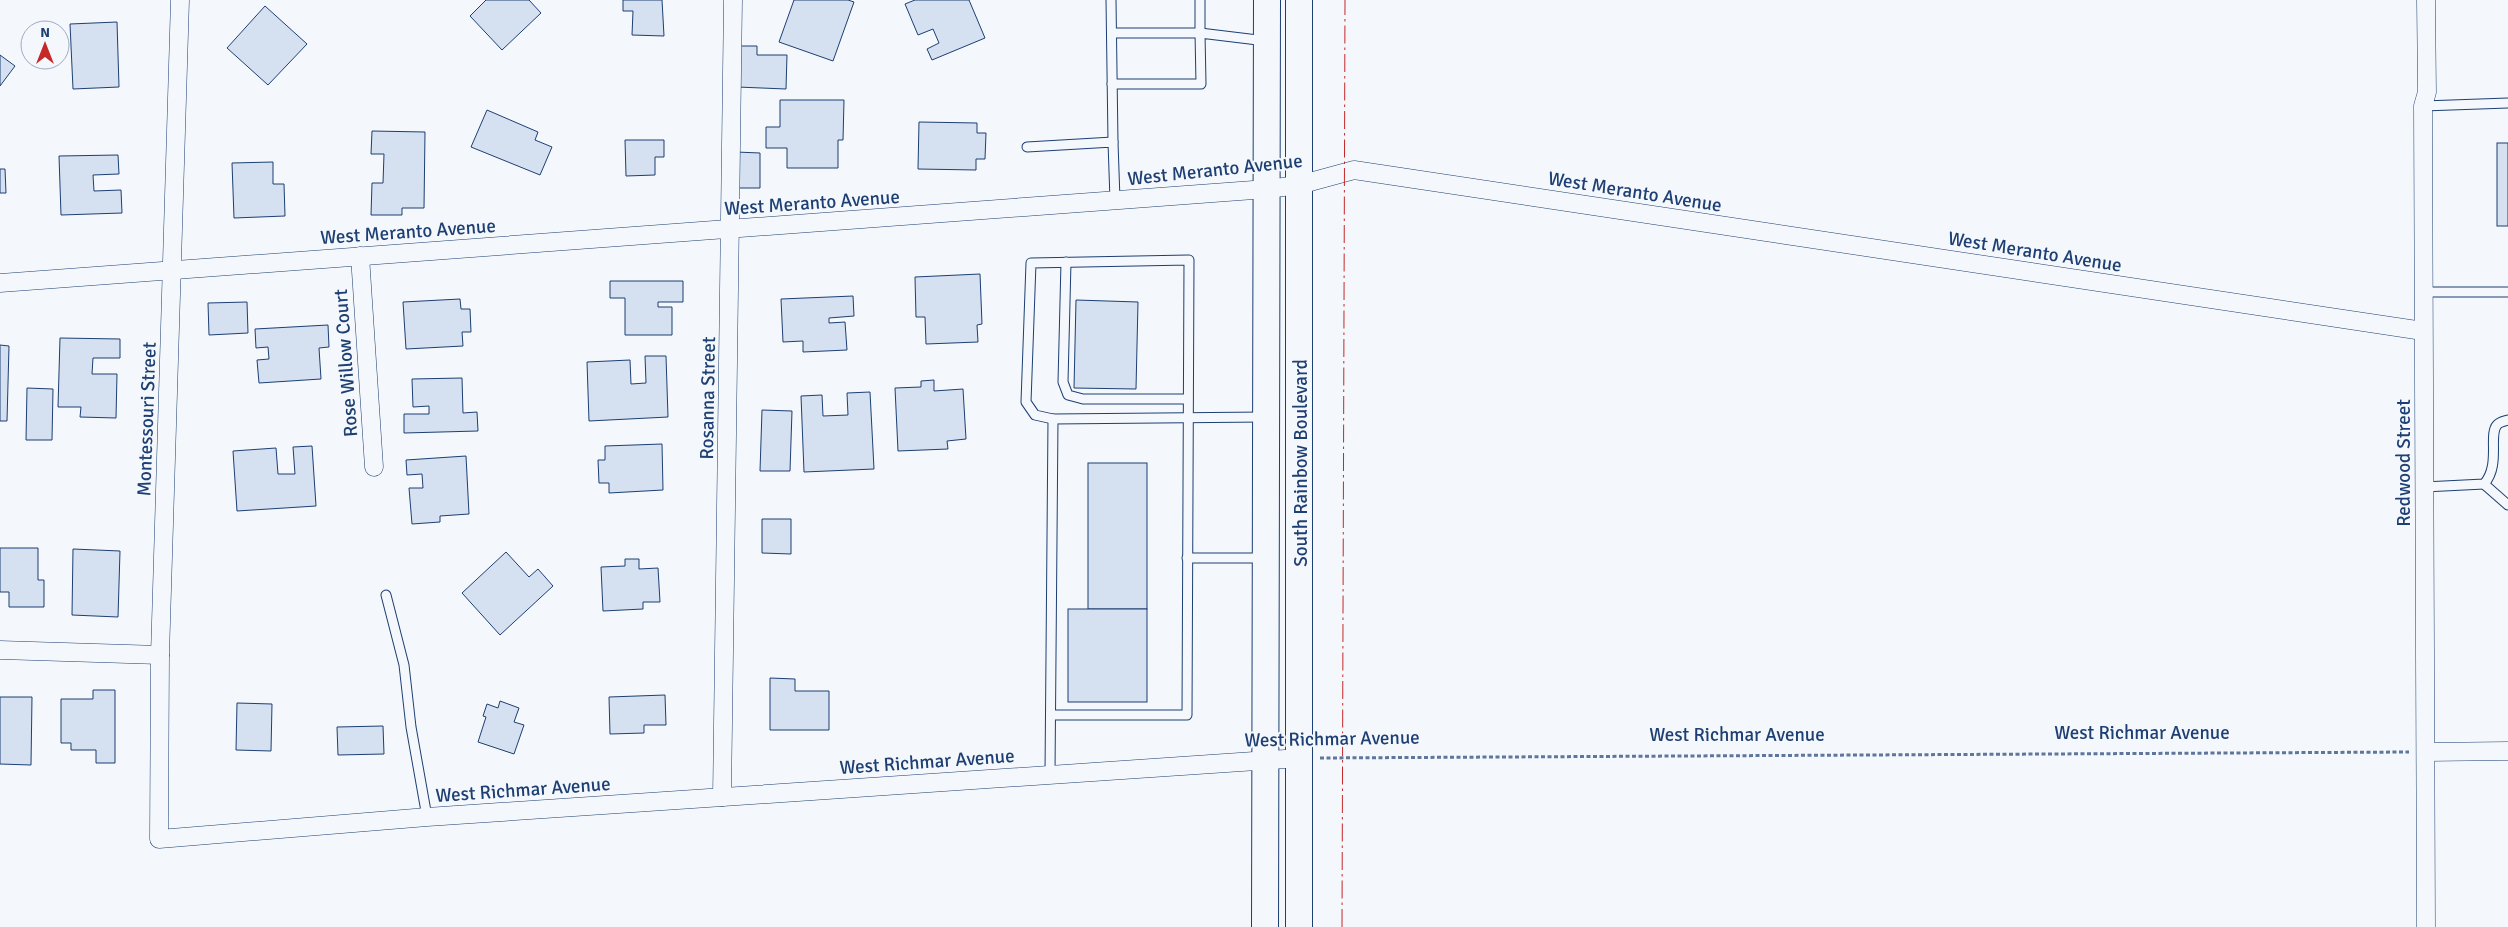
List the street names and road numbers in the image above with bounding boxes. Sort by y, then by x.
street label: West Meranto Avenue [1126,149,1304,191]
street label: West Meranto Avenue [1546,166,1724,218]
street label: West Meranto Avenue [724,185,901,221]
street label: West Meranto Avenue [320,214,497,250]
street label: West Meranto Avenue [1946,226,2124,278]
street label: Rose Willow Court [329,288,363,438]
street label: Rosanna Street [695,336,721,460]
street label: Montessouri Street [132,341,162,497]
street label: South Rainbow Boulevard [1289,359,1313,567]
street label: Redwood Street [2392,399,2416,527]
street label: West Richmar Avenue [2054,721,2230,745]
street label: West Richmar Avenue [1649,723,1825,747]
street label: West Richmar Avenue [1244,725,1420,753]
street label: West Richmar Avenue [839,744,1015,780]
street label: West Richmar Avenue [435,772,611,808]

